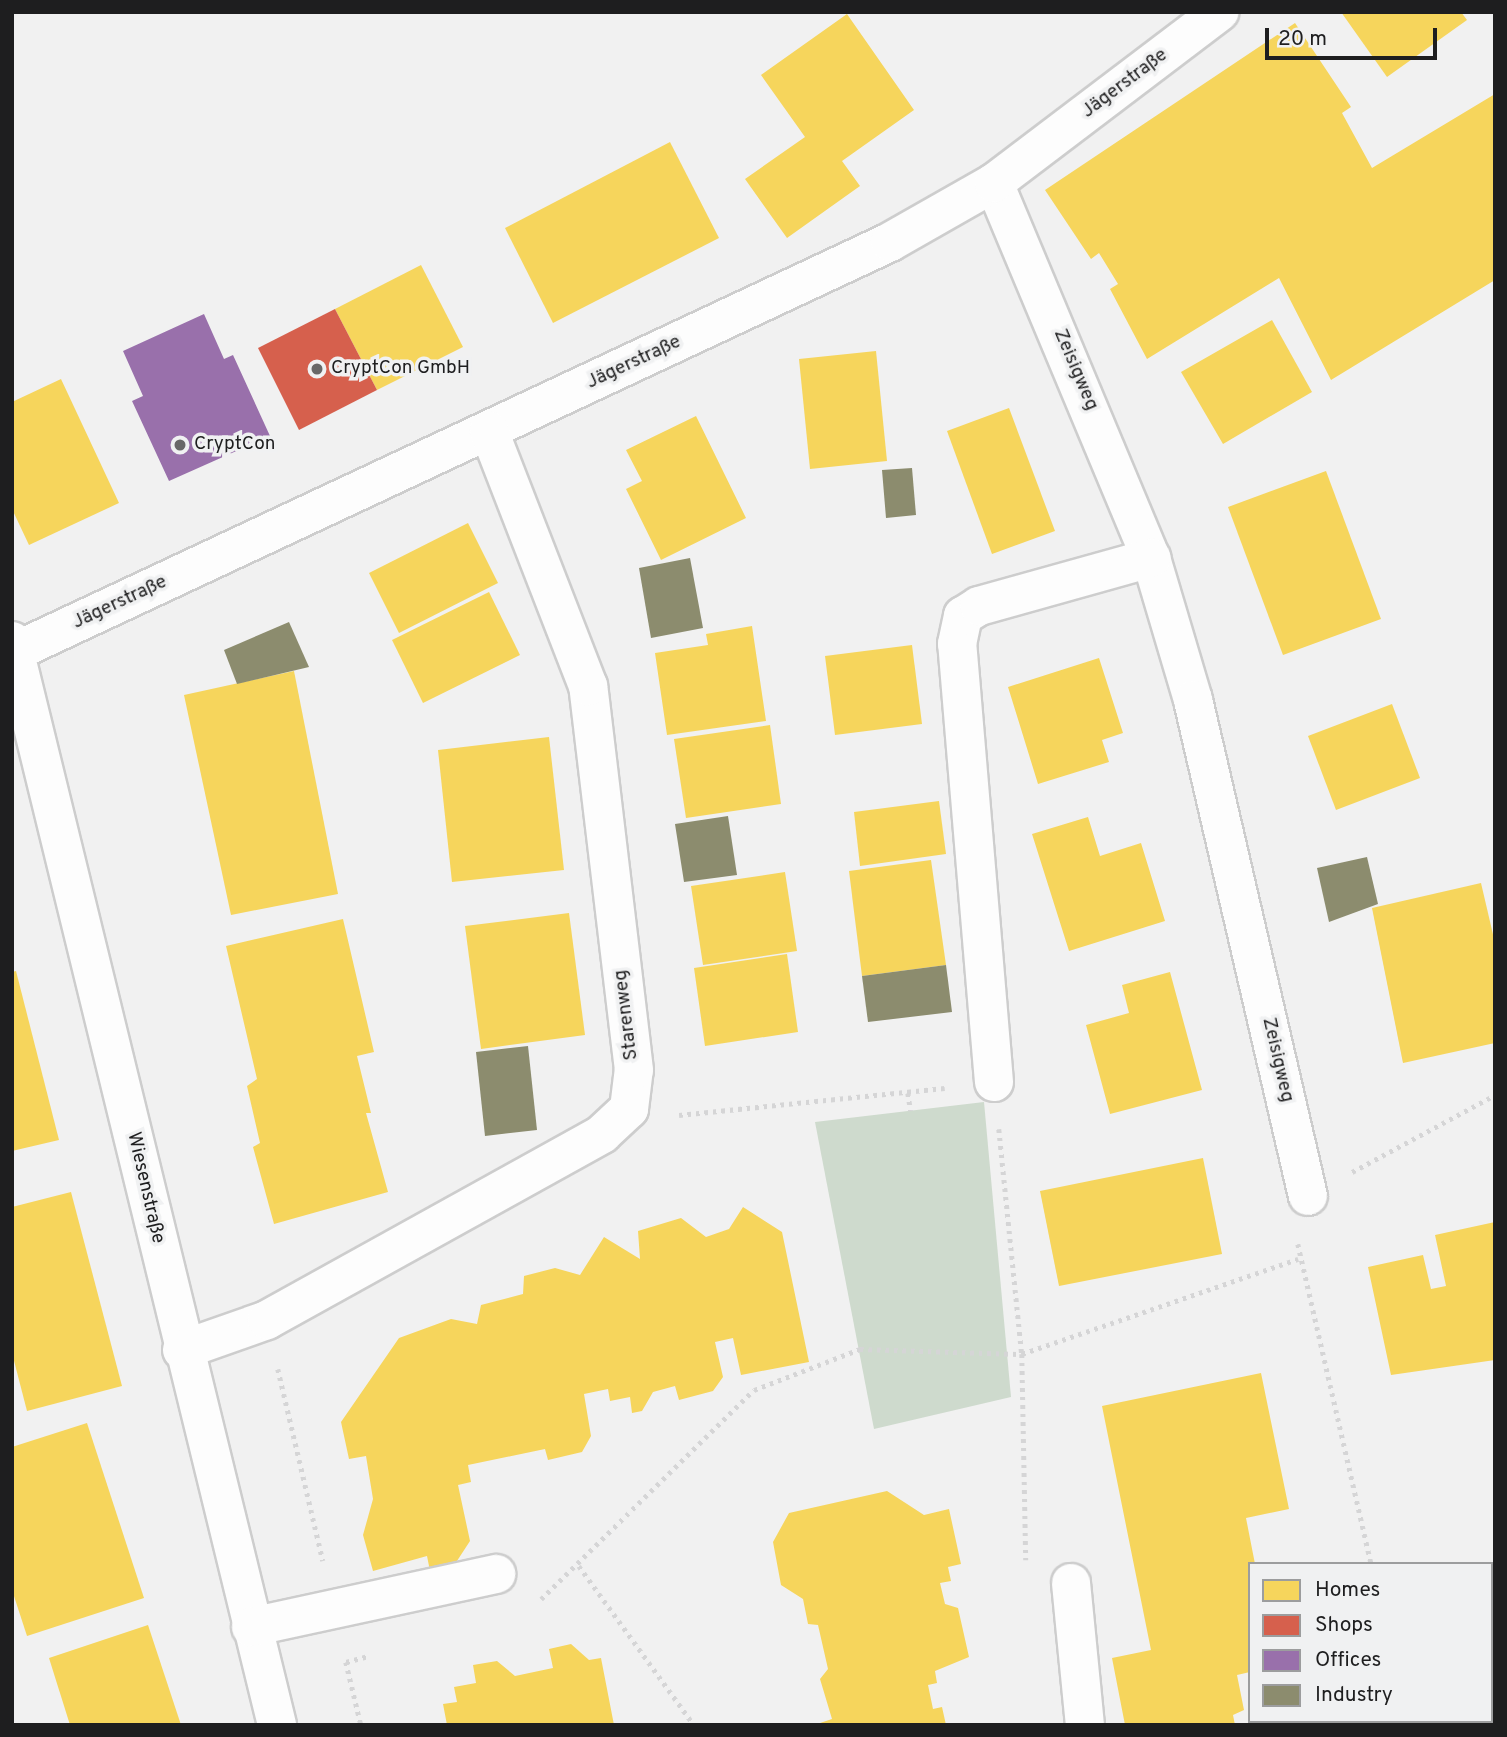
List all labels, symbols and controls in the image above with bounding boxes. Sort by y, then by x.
scale bar [1269,14,1440,58]
text: 20 m [1278,26,1327,53]
street label: Jägerstraße [1078,44,1172,124]
street label: Zeisigweg [1048,326,1102,414]
street label: Jägerstraße [583,331,685,395]
place label: CryptCon GmbH [331,358,470,380]
marker: CryptCon GmbH [309,361,325,377]
place label: CryptCon [194,434,275,456]
marker: CryptCon [172,437,188,453]
street label: Jägerstraße [69,571,171,635]
street label: Starenweg [610,968,644,1062]
street label: Zeisigweg [1256,1015,1298,1105]
street label: Wiesenstraße [121,1130,169,1246]
legend [1248,1562,1493,1723]
text: Homes [1315,1577,1380,1604]
text: Shops [1315,1612,1373,1639]
text: Offices [1315,1647,1381,1674]
text: Industry [1315,1682,1393,1709]

